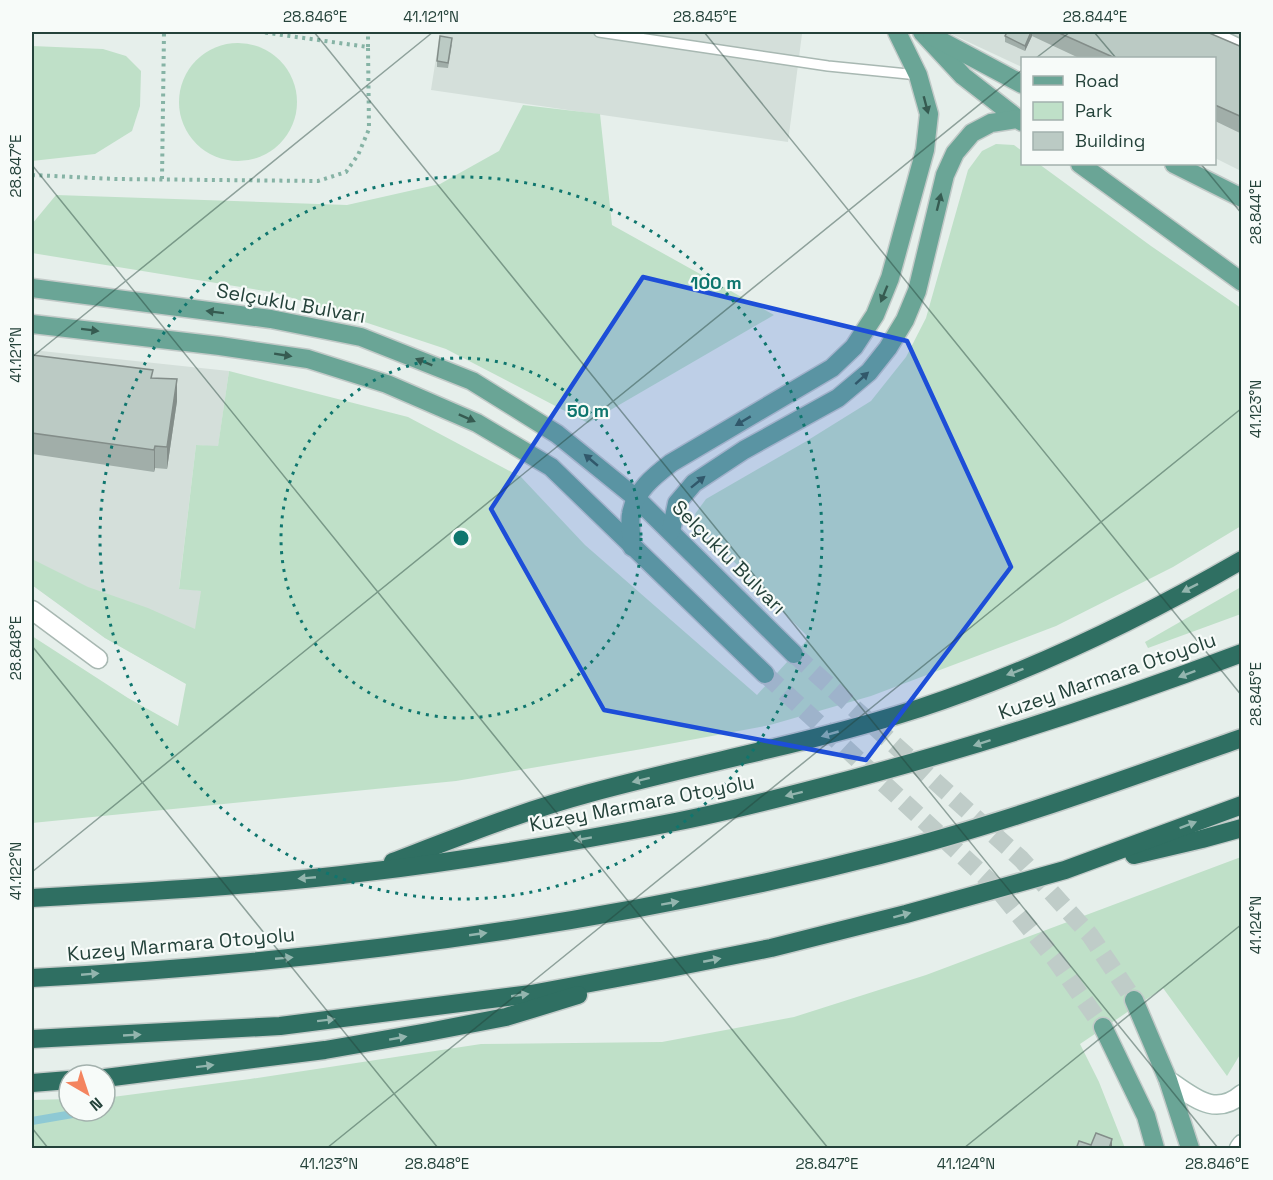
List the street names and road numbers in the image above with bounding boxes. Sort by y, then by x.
street label: Selçuklu Bulvarı [214,277,368,329]
street label: Selçuklu Bulvarı [666,494,792,620]
street label: Kuzey Marmara Otoyolu [995,626,1219,726]
street label: Kuzey Marmara Otoyolu [527,768,757,838]
street label: Kuzey Marmara Otoyolu [66,921,296,967]

